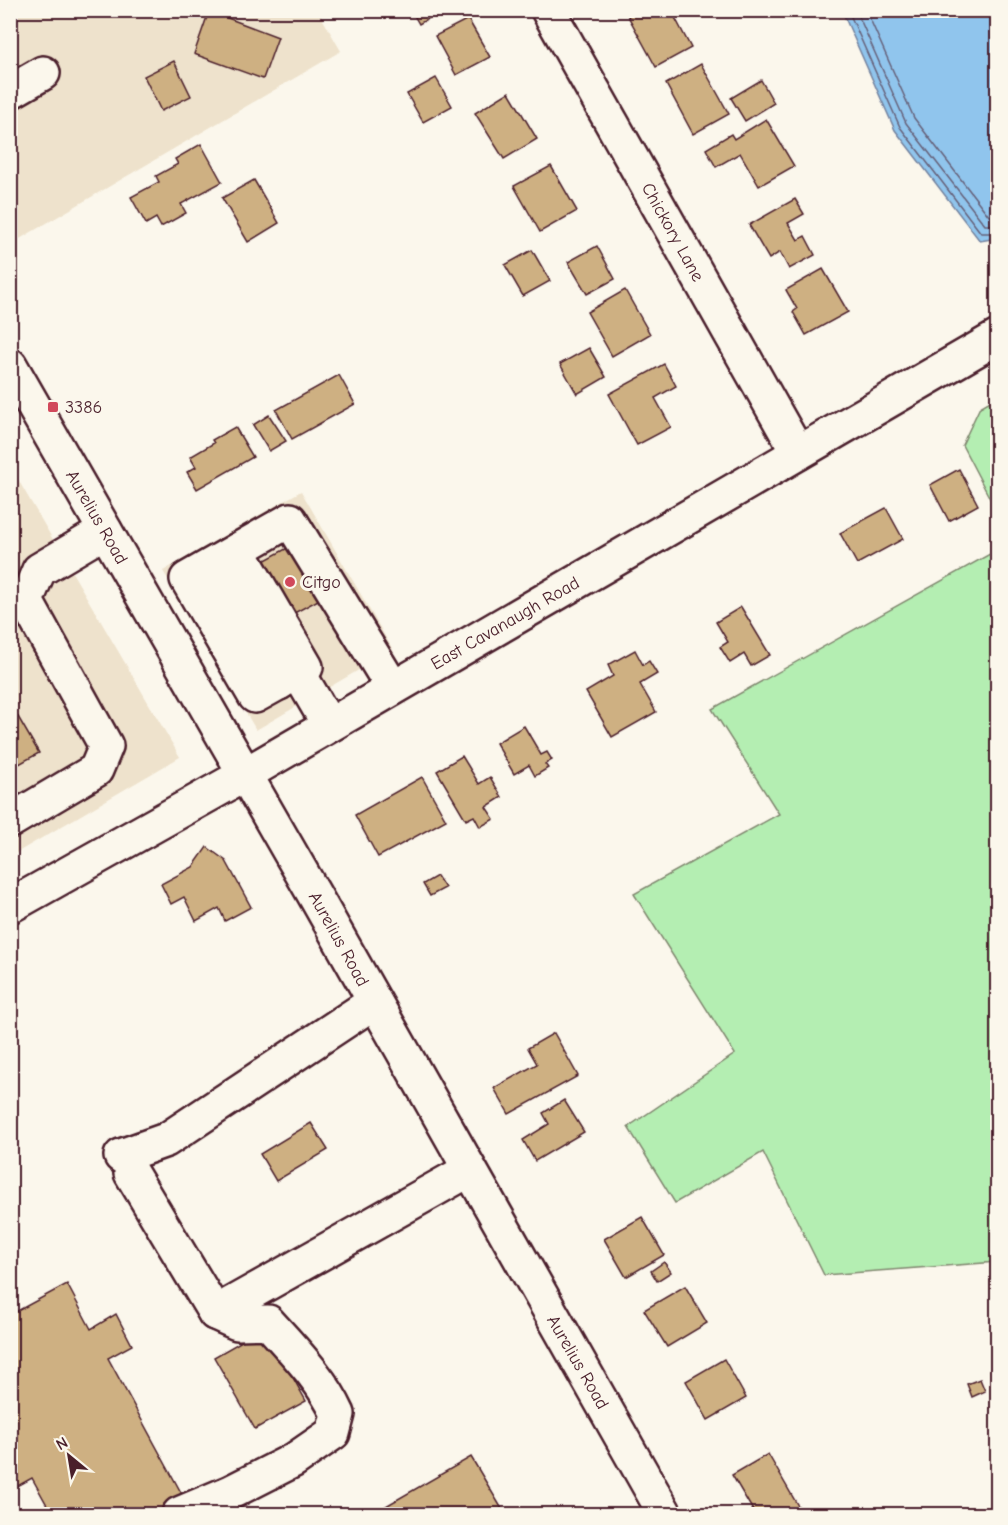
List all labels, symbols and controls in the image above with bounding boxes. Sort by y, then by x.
street label: Chickory Lane [637,179,708,285]
place label: 3386 [65,397,102,418]
marker: 3386 [46,400,60,414]
street label: Aurelius Road [61,466,132,568]
place label: Citgo [302,572,341,593]
street label: East Cavanaugh Road [427,572,583,675]
marker: Citgo [283,575,297,589]
street label: Aurelius Road [304,888,373,990]
street label: Aurelius Road [542,1311,613,1413]
north arrow [39,1426,99,1486]
text: N [53,1433,71,1454]

